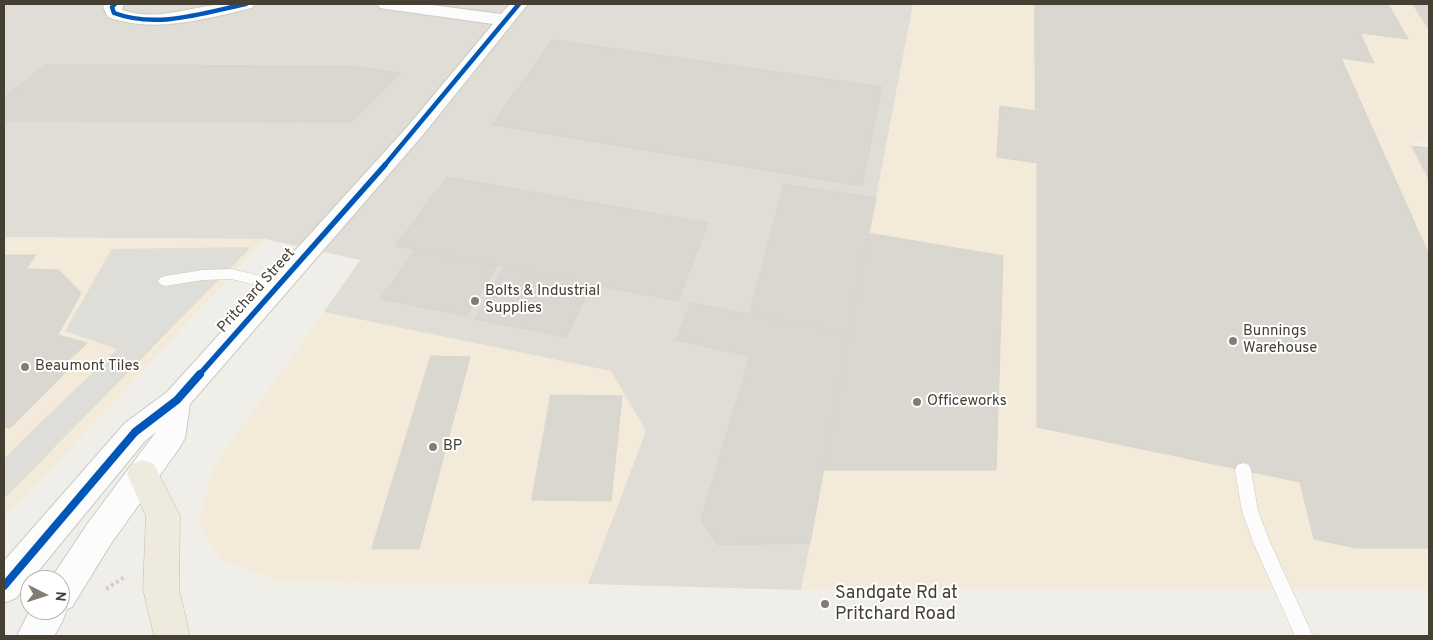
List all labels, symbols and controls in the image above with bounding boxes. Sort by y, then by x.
street label: Pritchard Street [214,245,300,337]
place label: Bolts & Industrial Supplies [485,283,600,318]
marker: Bolts & Industrial Supplies [469,295,481,307]
place label: Bunnings Warehouse [1243,323,1317,358]
marker: Bunnings Warehouse [1227,335,1239,347]
place label: Beaumont Tiles [35,358,139,376]
marker: Beaumont Tiles [19,361,31,373]
place label: Officeworks [927,393,1007,411]
marker: Officeworks [911,396,923,408]
place label: BP [443,438,462,456]
marker: BP [427,441,439,453]
north arrow [20,570,70,620]
place label: Sandgate Rd at Pritchard Road [835,583,958,626]
text: N [51,591,68,602]
marker: Sandgate Rd at Pritchard Road [819,598,831,610]

